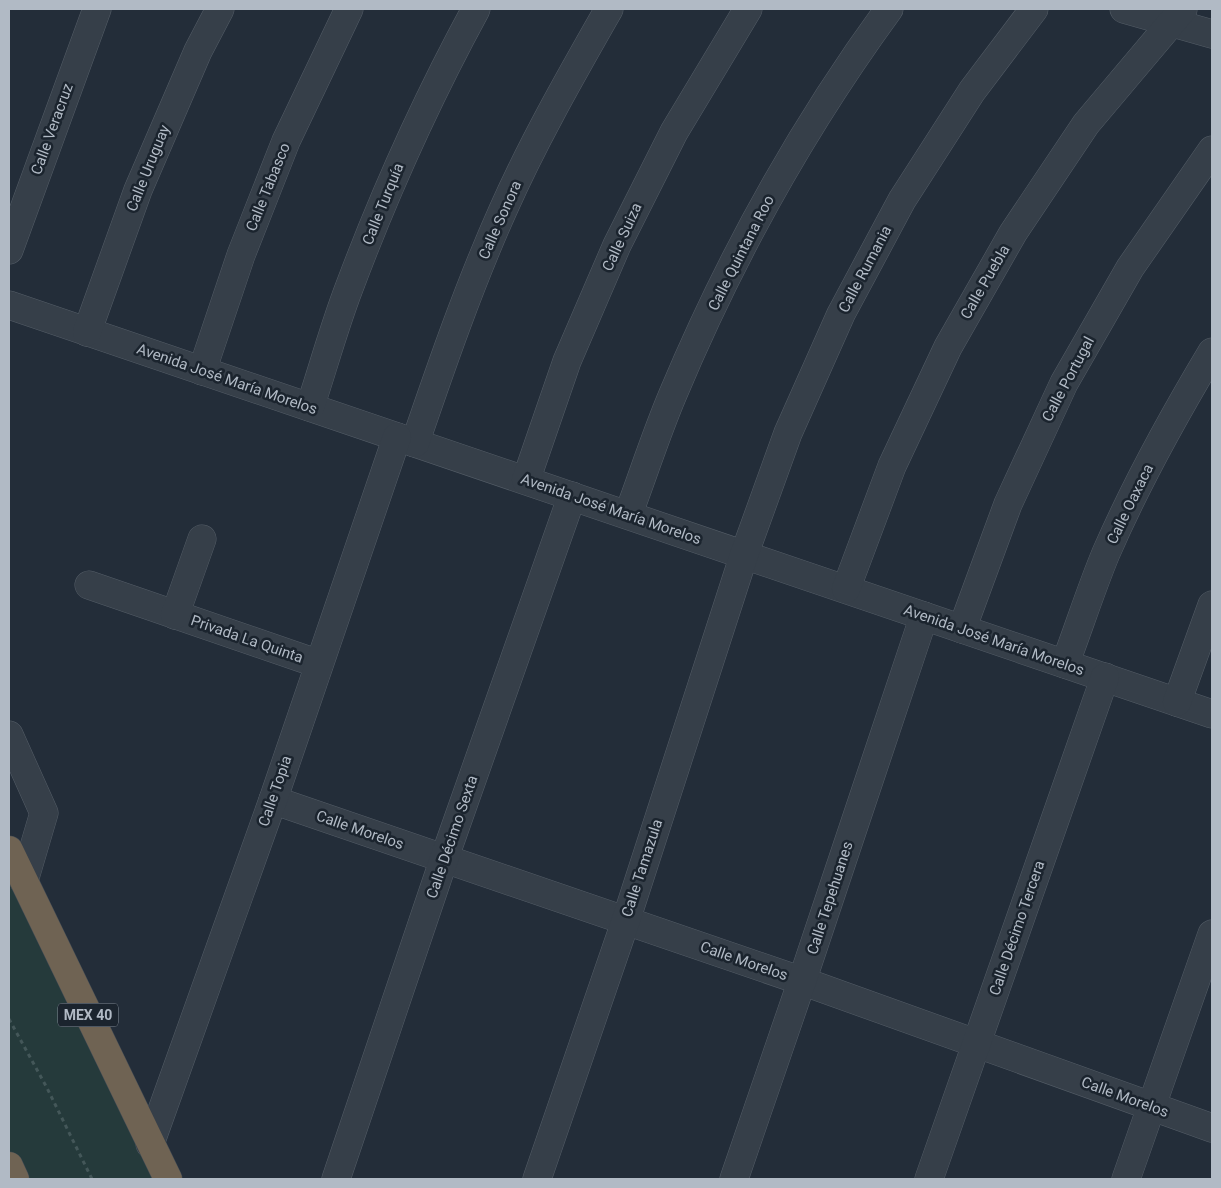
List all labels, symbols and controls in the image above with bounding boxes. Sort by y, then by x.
street label: Calle Veracruz [27,81,77,177]
street label: Calle Uruguay [122,122,174,214]
street label: Calle Tabasco [242,140,294,234]
street label: Calle Turquía [358,160,408,248]
street label: Calle Sonora [475,178,525,262]
street label: Calle Quintana Roo [704,192,778,314]
street label: Calle Suiza [598,200,646,274]
street label: Calle Rumania [835,222,895,316]
street label: Calle Puebla [957,242,1013,322]
street label: Calle Portugal [1038,333,1098,425]
street label: Avenida José María Morelos [134,340,320,418]
street label: Calle Oaxaca [1103,461,1157,547]
street label: Avenida José María Morelos [518,470,704,548]
street label: Avenida José María Morelos [901,601,1087,679]
street label: Privada La Quinta [189,611,305,667]
street label: Calle Topia [255,753,295,829]
street label: Calle Décimo Sexta [422,773,482,901]
street label: Calle Morelos [314,807,406,853]
street label: Calle Tamazula [618,817,666,919]
street label: Calle Tepehuanes [803,839,857,957]
street label: Calle Décimo Tercera [986,858,1048,998]
street label: Calle Morelos [698,938,790,984]
road number: MEX 40 [58,1004,118,1026]
street label: Calle Morelos [1079,1073,1171,1121]

